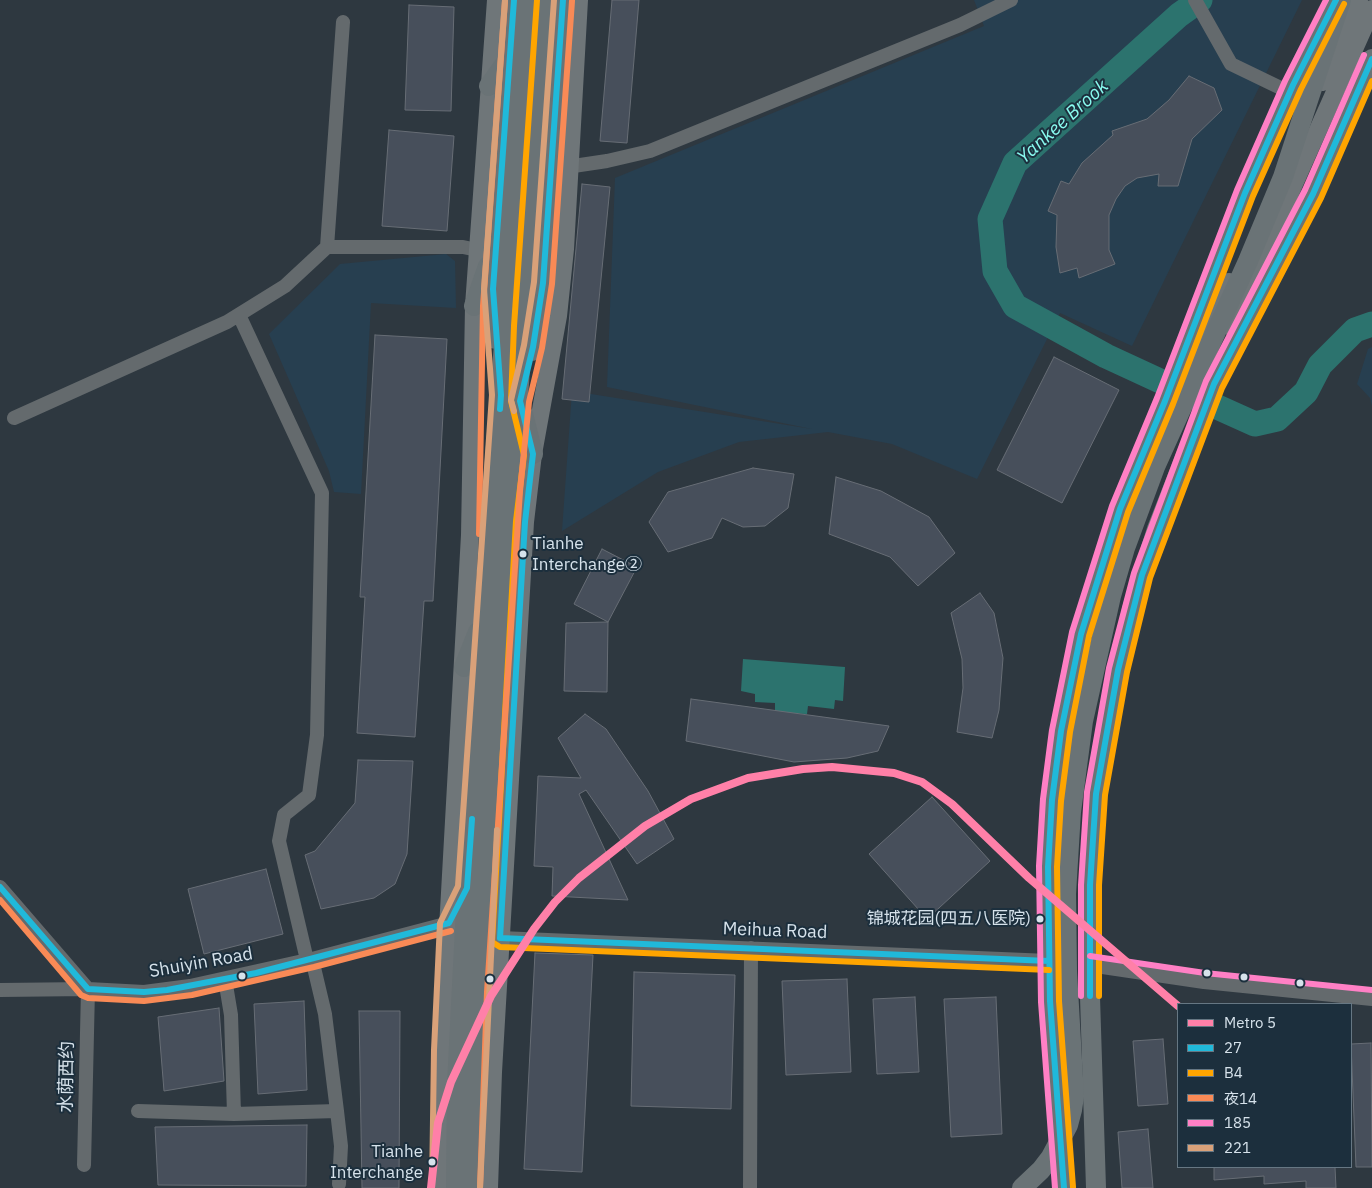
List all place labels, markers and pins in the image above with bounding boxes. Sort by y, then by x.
place label: Tianhe Interchange② [532,534,642,574]
marker: Tianhe Interchange② [518,549,528,559]
place label: 锦城花园(四五八医院) [867,909,1031,929]
marker: 锦城花园(四五八医院) [1035,914,1045,924]
unlabelled marker [1202,968,1212,978]
unlabelled marker [237,971,247,981]
unlabelled marker [1239,972,1249,982]
unlabelled marker [485,974,495,984]
unlabelled marker [1295,978,1305,988]
place label: Tianhe Interchange [330,1142,423,1182]
marker: Tianhe Interchange [427,1157,437,1167]

